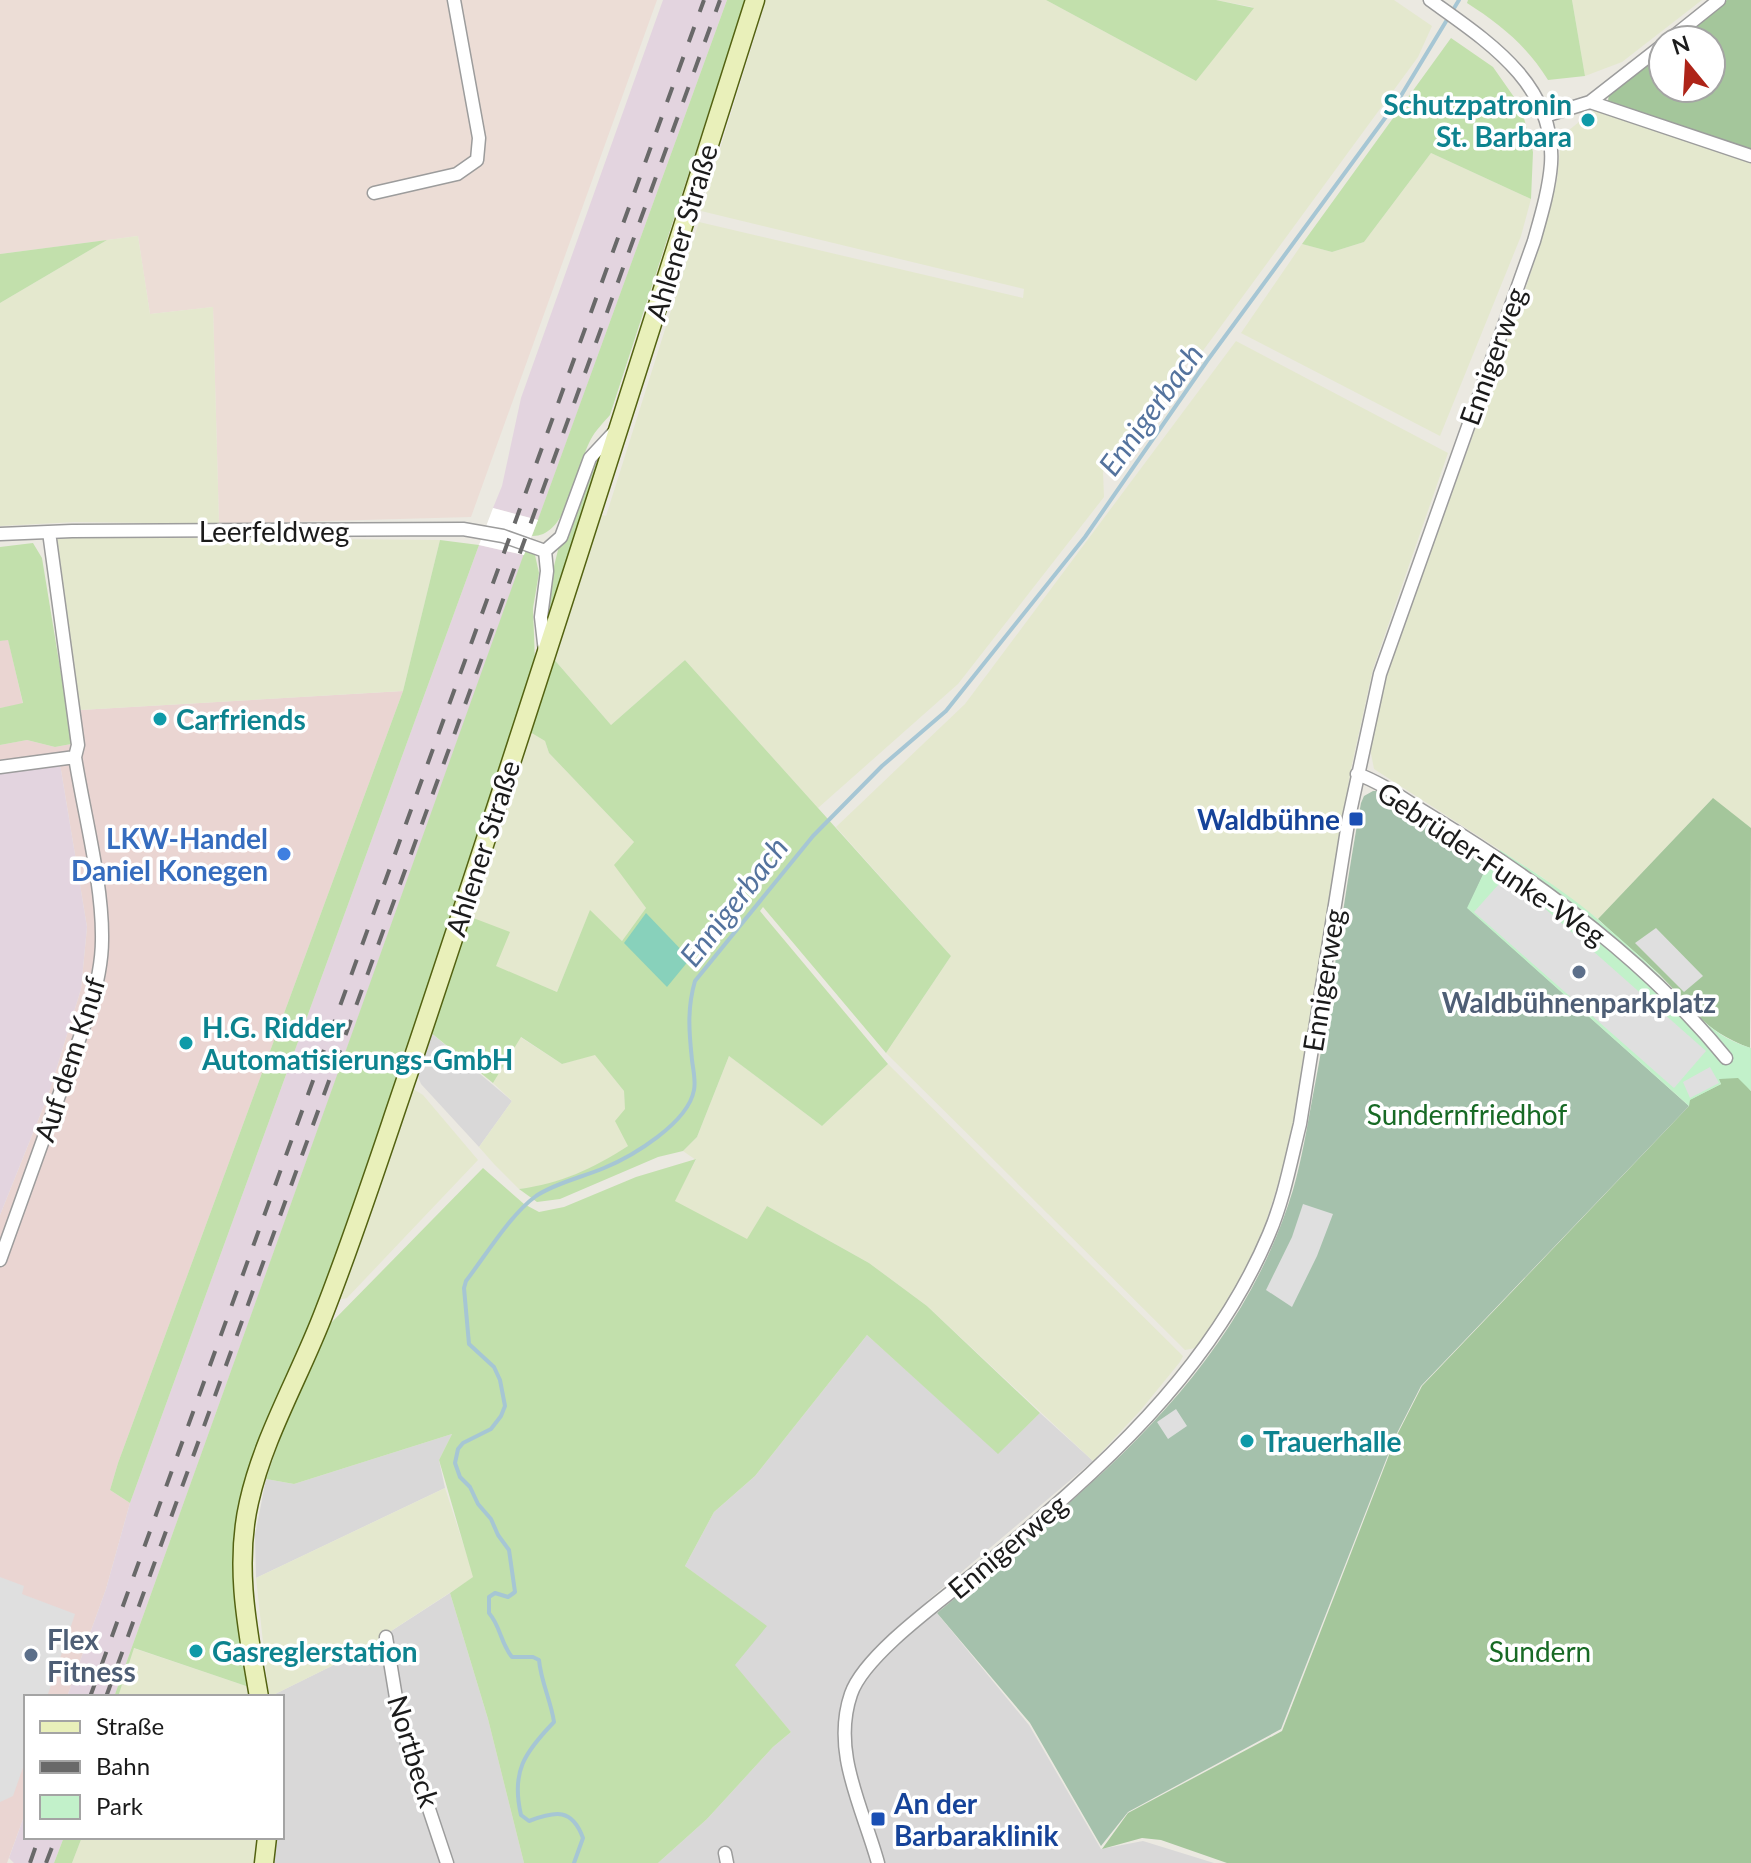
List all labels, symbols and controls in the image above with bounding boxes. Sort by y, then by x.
north arrow [1647,24,1727,104]
text: N [1668,29,1693,60]
place label: Schutzpatronin St. Barbara [1383,87,1572,153]
marker: Schutzpatronin St. Barbara [1579,111,1597,129]
street label: Ahlener Straße [638,140,724,324]
street label: Ennigerweg [1451,282,1533,430]
water label: Ennigerbach [1090,336,1210,482]
street label: Leerfeldweg [199,514,349,548]
place label: Carfriends [176,702,306,736]
marker: Carfriends [151,710,169,728]
street label: Ahlener Straße [438,756,526,940]
street label: Gebrüder-Funke-Weg [1371,774,1613,952]
place label: Waldbühne [1197,802,1340,836]
marker: Waldbühne [1347,810,1365,828]
place label: LKW-Handel Daniel Konegen [71,821,268,887]
water label: Ennigerbach [671,829,795,973]
marker: LKW-Handel Daniel Konegen [275,845,293,863]
street label: Ennigerweg [1295,906,1351,1054]
marker: Waldbühnenparkplatz [1570,963,1588,981]
street label: Auf dem Knuf [26,972,112,1146]
place label: Waldbühnenparkplatz [1442,985,1716,1019]
place label: H.G. Ridder Automatisierungs-GmbH [201,1010,513,1076]
marker: H.G. Ridder Automatisierungs-GmbH [177,1034,195,1052]
park label: Sundernfriedhof [1367,1097,1567,1131]
place label: Trauerhalle [1263,1424,1402,1458]
marker: Trauerhalle [1238,1432,1256,1450]
street label: Ennigerweg [941,1487,1073,1605]
place label: Flex Fitness [47,1622,136,1688]
place label: Gasreglerstation [212,1634,418,1668]
park label: Sundern [1489,1634,1591,1668]
marker: Gasreglerstation [187,1642,205,1660]
marker: Flex Fitness [22,1646,40,1664]
street label: Nortbeck [381,1691,447,1812]
legend [24,1695,284,1839]
text: Straße [96,1711,164,1740]
text: Bahn [96,1751,150,1780]
place label: An der Barbaraklinik [893,1786,1058,1852]
text: Park [96,1791,144,1820]
marker: An der Barbaraklinik [869,1810,887,1828]

